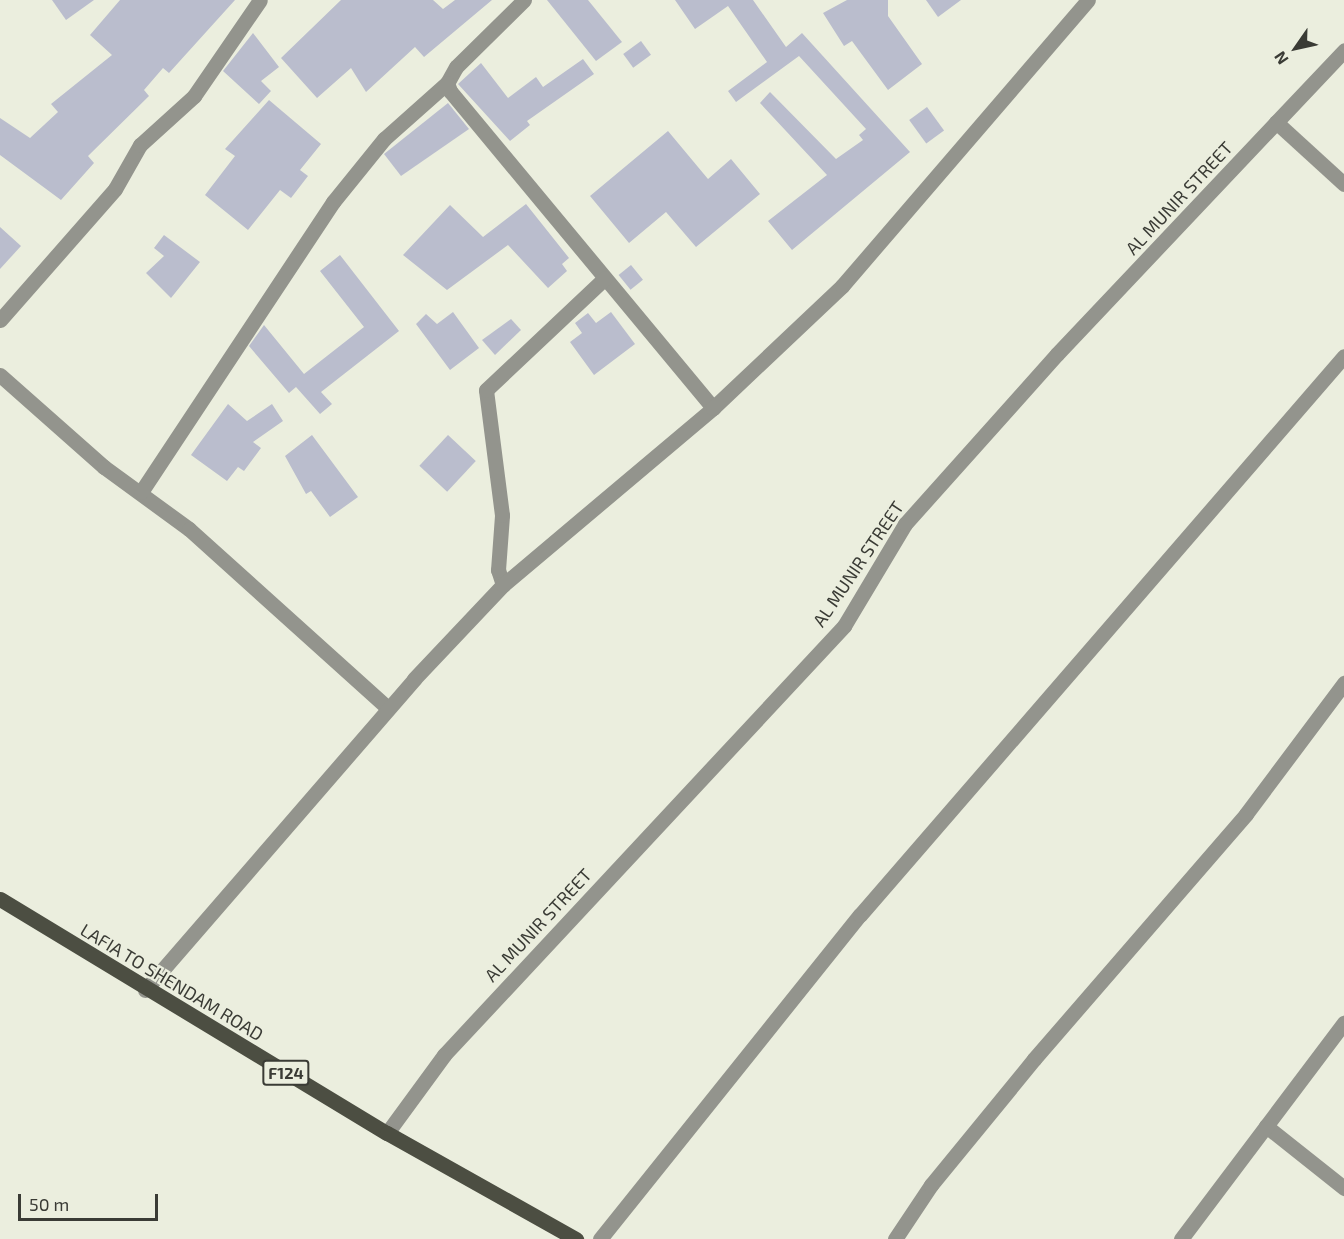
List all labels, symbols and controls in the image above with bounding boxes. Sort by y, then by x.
north arrow [1266,18,1326,78]
text: N [1270,48,1292,68]
street label: AL MUNIR STREET [1121,137,1237,259]
street label: AL MUNIR STREET [808,497,908,631]
street label: AL MUNIR STREET [480,864,596,986]
street label: LAFIA TO SHENDAM ROAD [76,919,268,1045]
road number: F124 [262,1060,310,1086]
scale bar [21,1182,160,1220]
text: 50 m [29,1193,69,1215]

